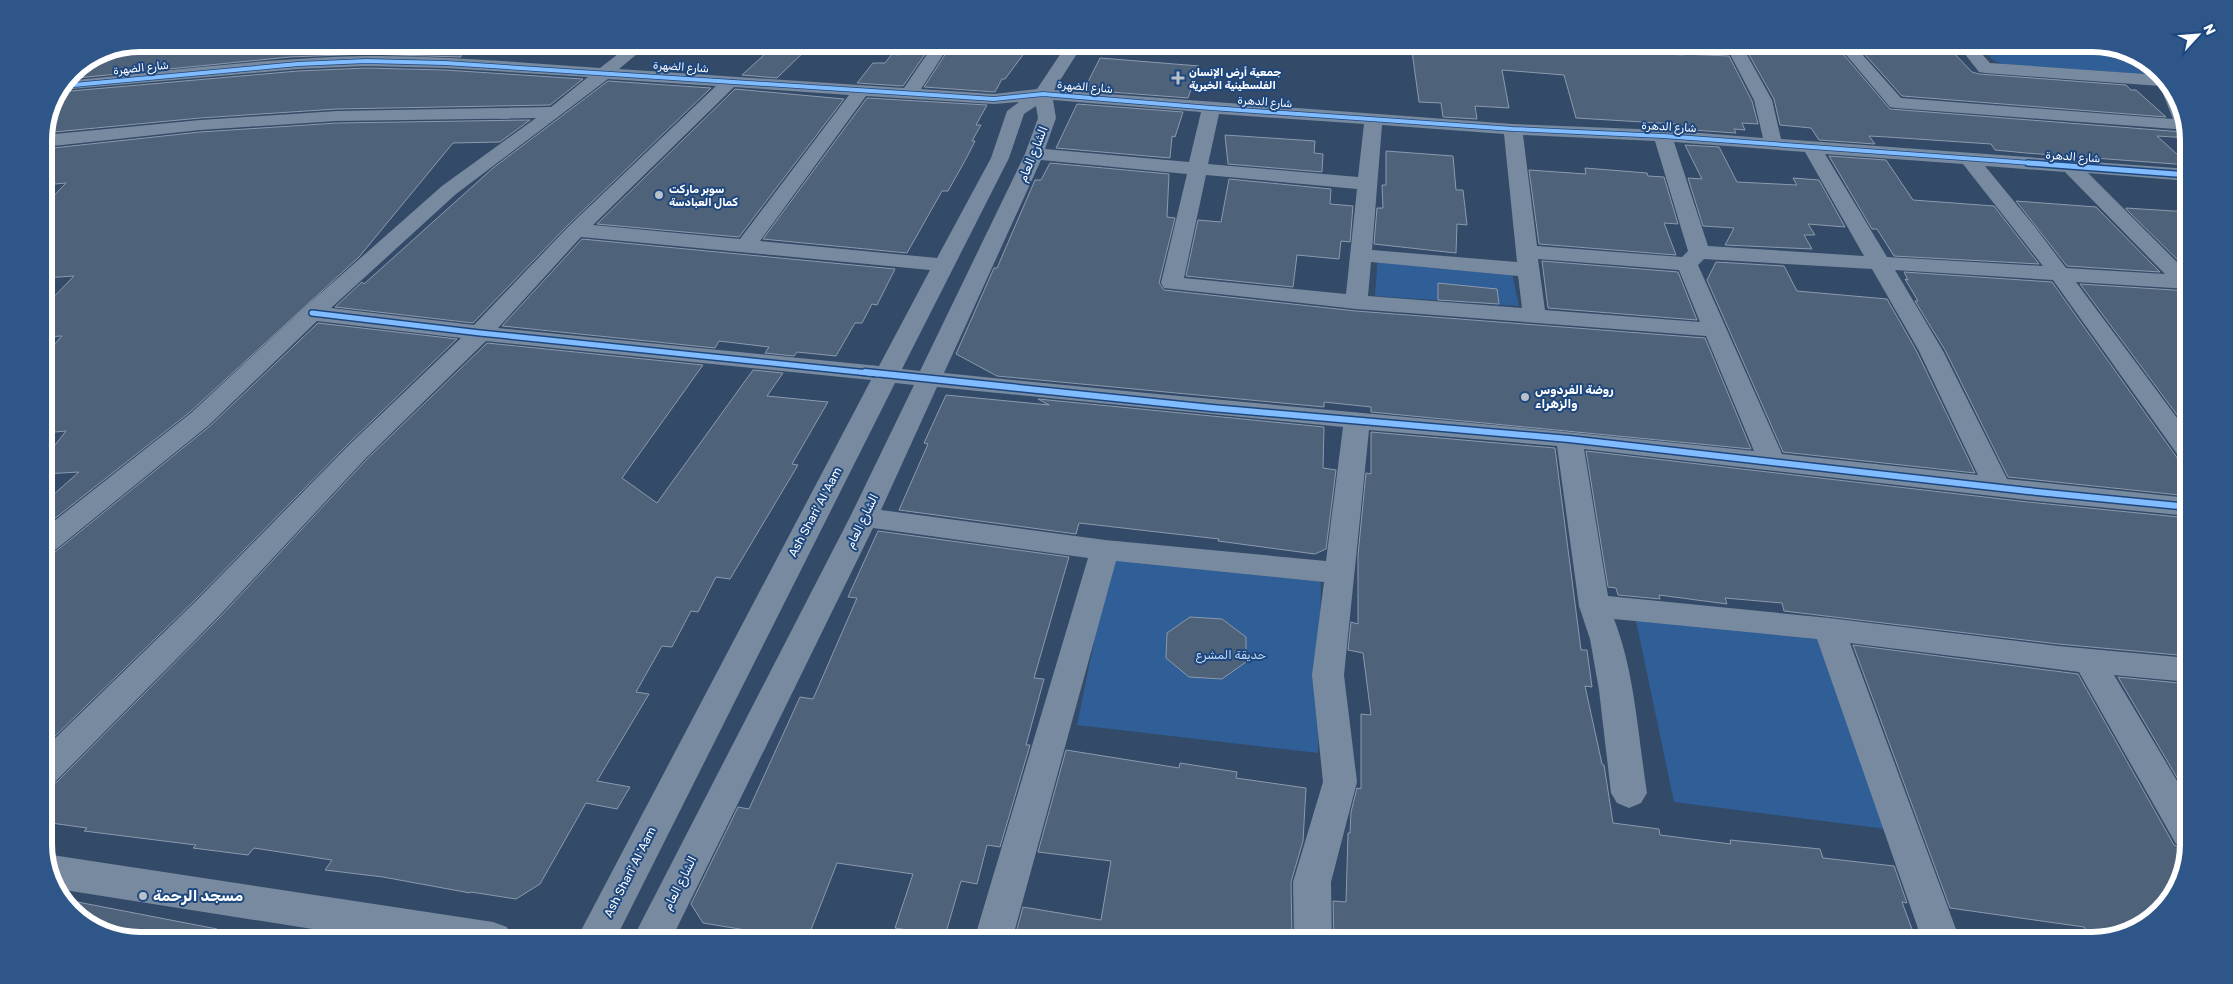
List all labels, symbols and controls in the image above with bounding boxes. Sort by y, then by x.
north arrow [2173,10,2223,60]
text: N [2199,21,2219,38]
street label: شارع الضهرة [113,59,170,79]
street label: شارع الضهرة [653,59,709,77]
place label: جمعية أرض الإنسان الفلسطينية الخيرية [1189,66,1281,92]
marker: جمعية أرض الإنسان الفلسطينية الخيرية [1171,71,1185,85]
street label: شارع الضهرة [1056,78,1113,98]
street label: شارع الدهرة [1237,94,1293,112]
street label: شارع الدهرة [1641,119,1697,137]
street label: الشارع العام [1015,124,1052,185]
street label: شارع الدهرة [2045,149,2101,167]
place label: سوبر ماركت كمال العبادسة [669,183,738,209]
marker: سوبر ماركت كمال العبادسة [653,189,665,201]
place label: روضة الفردوس والزهراء [1535,383,1614,411]
marker: روضة الفردوس والزهراء [1519,391,1531,403]
street label: Ash Shari' Al 'Aam [785,465,845,559]
street label: الشارع العام [843,491,883,551]
park label: حديقة المشرع [1196,648,1266,664]
street label: Ash Shari' Al 'Aam [601,824,659,920]
street label: الشارع العام [660,854,701,913]
place label: مسجد الرحمة [153,887,243,905]
marker: مسجد الرحمة [137,890,149,902]

